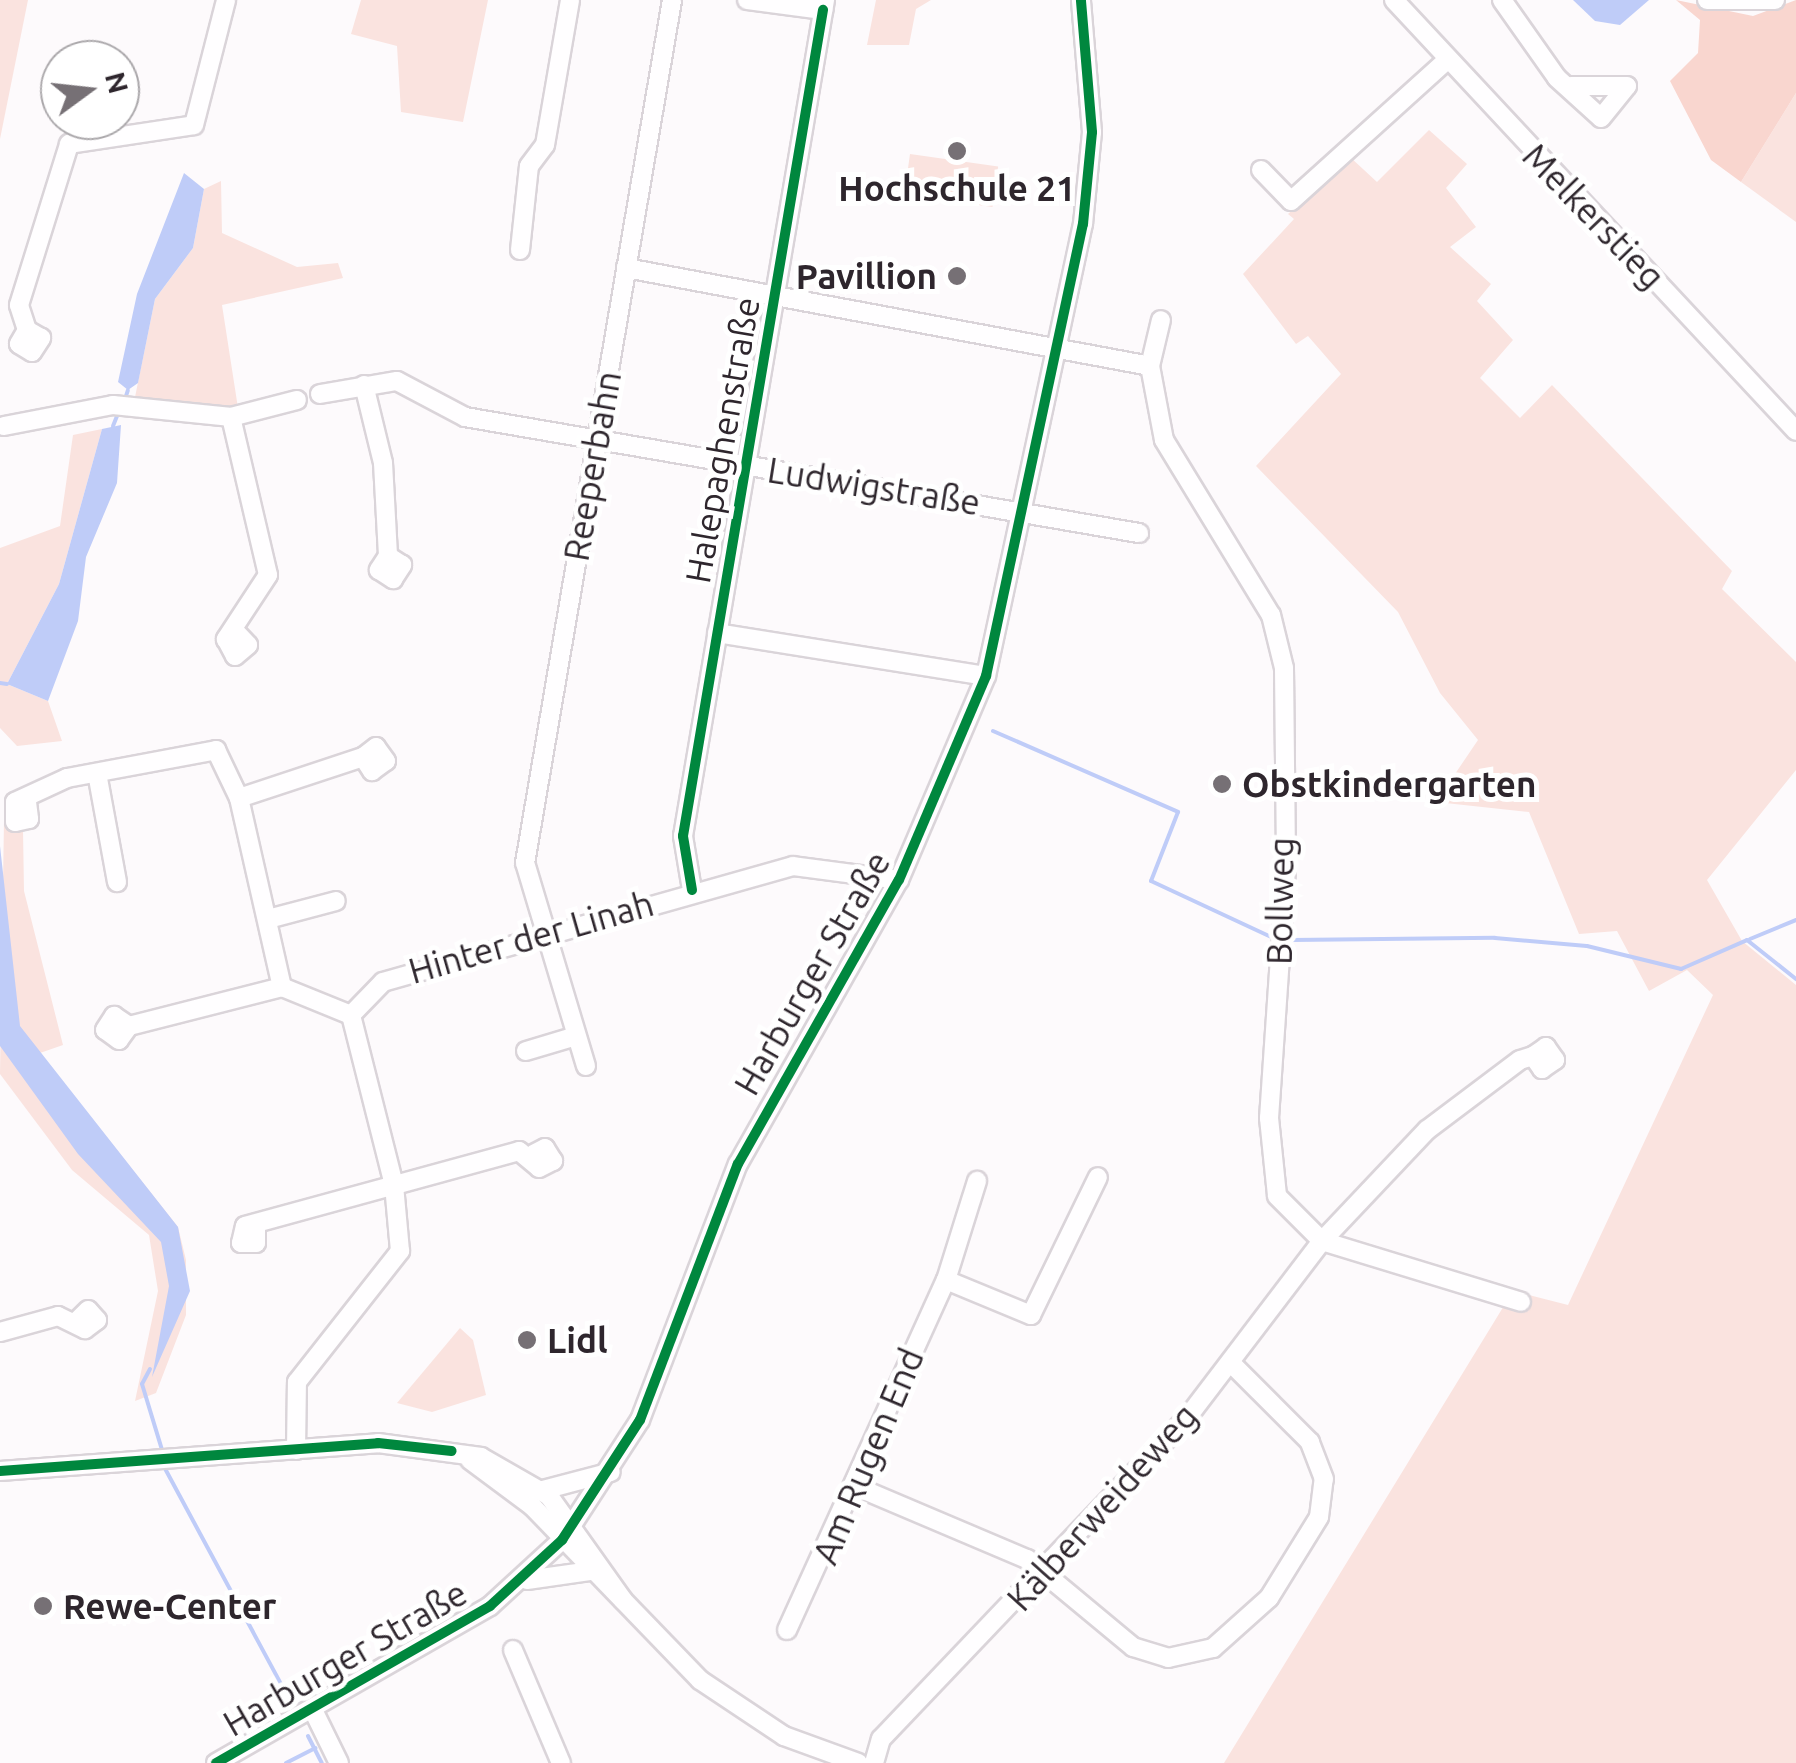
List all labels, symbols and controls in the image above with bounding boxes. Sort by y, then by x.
north arrow [40,40,140,140]
text: N [100,69,135,97]
street label: Melkerstieg [1514,135,1674,297]
marker: Hochschule 21 [946,140,968,162]
place label: Hochschule 21 [838,167,1076,209]
place label: Pavillion [796,255,937,297]
marker: Pavillion [946,265,968,287]
street label: Halepaghenstraße [676,294,768,586]
street label: Reeperbahn [555,368,629,564]
street label: Ludwigstraße [765,448,983,524]
place label: Obstkindergarten [1242,763,1536,805]
marker: Obstkindergarten [1211,773,1233,795]
street label: Bollweg [1258,837,1302,965]
street label: Harburger Straße [725,844,899,1102]
street label: Hinter der Linah [404,882,658,992]
place label: Lidl [547,1319,608,1361]
marker: Lidl [516,1329,538,1351]
street label: Am Rugen End [804,1342,932,1570]
street label: Kälberweideweg [998,1395,1206,1619]
street label: Harburger Straße [216,1571,474,1745]
place label: Rewe-Center [63,1585,276,1627]
marker: Rewe-Center [32,1595,54,1617]

